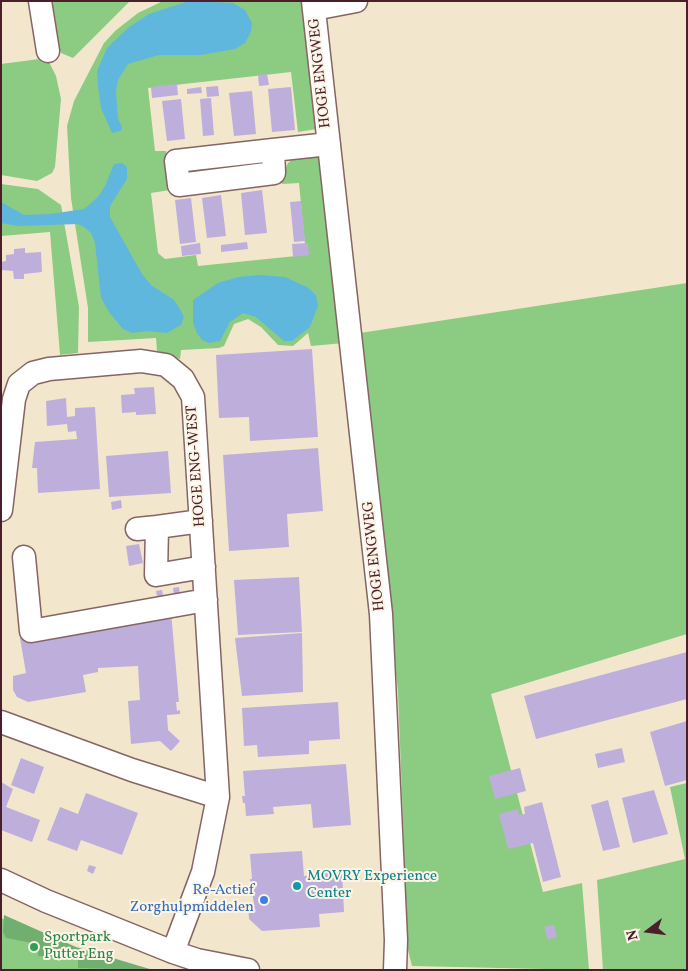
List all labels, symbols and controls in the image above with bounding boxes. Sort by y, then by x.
street label: HOGE ENGWEG [306,17,336,129]
street label: HOGE ENG-WEST [184,404,210,528]
street label: HOGE ENGWEG [360,500,390,612]
place label: MOVRY Experience Center [307,868,437,903]
marker: MOVRY Experience Center [291,880,303,892]
place label: Re-Actief Zorghulpmiddelen [130,882,254,917]
marker: Re-Actief Zorghulpmiddelen [258,894,270,906]
north arrow [623,906,673,956]
text: N [623,928,644,942]
place label: Sportpark Putter Eng [44,929,113,964]
marker: Sportpark Putter Eng [28,941,40,953]

